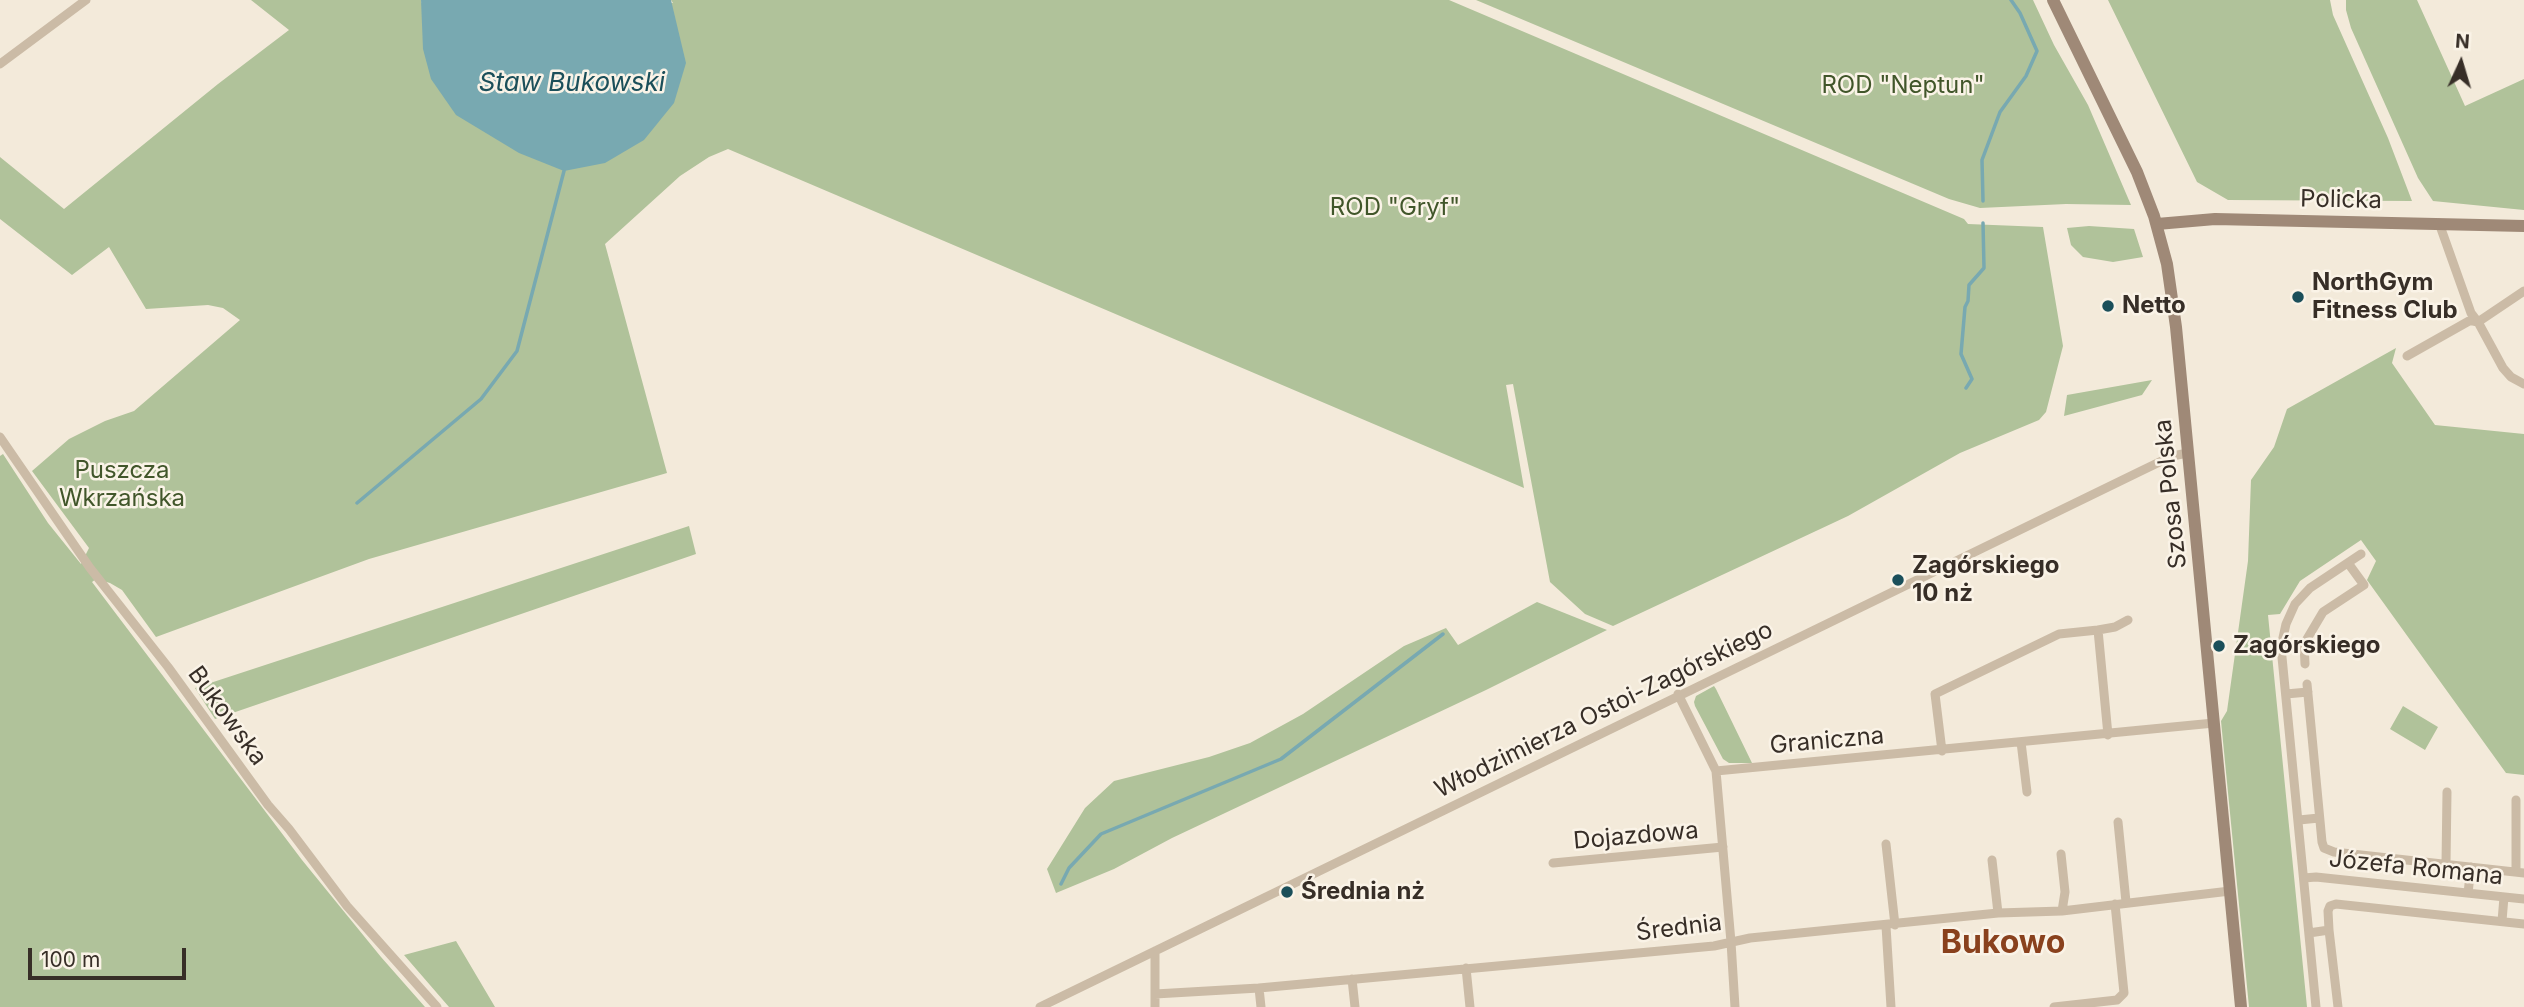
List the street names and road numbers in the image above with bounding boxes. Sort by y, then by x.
street label: Policka [2300,185,2382,215]
street label: Szosa Polska [2149,418,2193,570]
street label: Włodzimierza Ostoi-Zagórskiego [1430,615,1778,805]
street label: Bukowska [181,661,273,771]
street label: Graniczna [1769,722,1885,760]
street label: Dojazdowa [1572,816,1700,856]
street label: Józefa Romana [2327,845,2505,891]
street label: Średnia [1634,908,1724,948]

